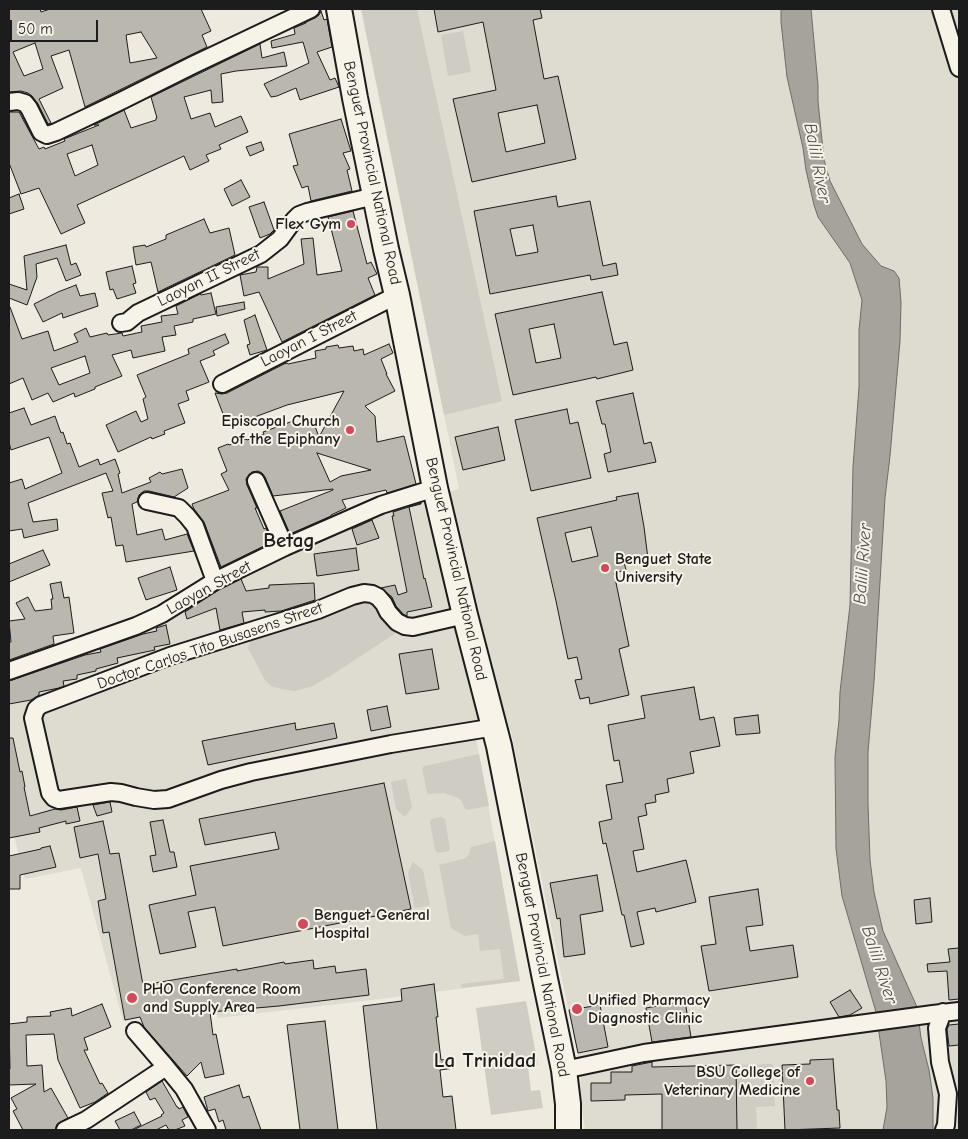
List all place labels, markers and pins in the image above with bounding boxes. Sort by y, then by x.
place label: Flex Gym [275,214,341,234]
marker: Flex Gym [345,218,357,230]
place label: Episcopal Church of the Epiphany [221,411,340,449]
marker: Episcopal Church of the Epiphany [344,424,356,436]
place label: Benguet State University [615,549,712,587]
marker: Benguet State University [599,562,611,574]
place label: Benguet General Hospital [314,905,430,943]
marker: Benguet General Hospital [296,917,310,931]
place label: PHO Conference Room and Supply Area [143,979,301,1017]
place label: Unified Pharmacy Diagnostic Clinic [588,990,710,1028]
marker: PHO Conference Room and Supply Area [125,991,139,1005]
marker: Unified Pharmacy Diagnostic Clinic [570,1002,584,1016]
place label: BSU College of Veterinary Medicine [664,1062,800,1100]
marker: BSU College of Veterinary Medicine [804,1075,816,1087]

